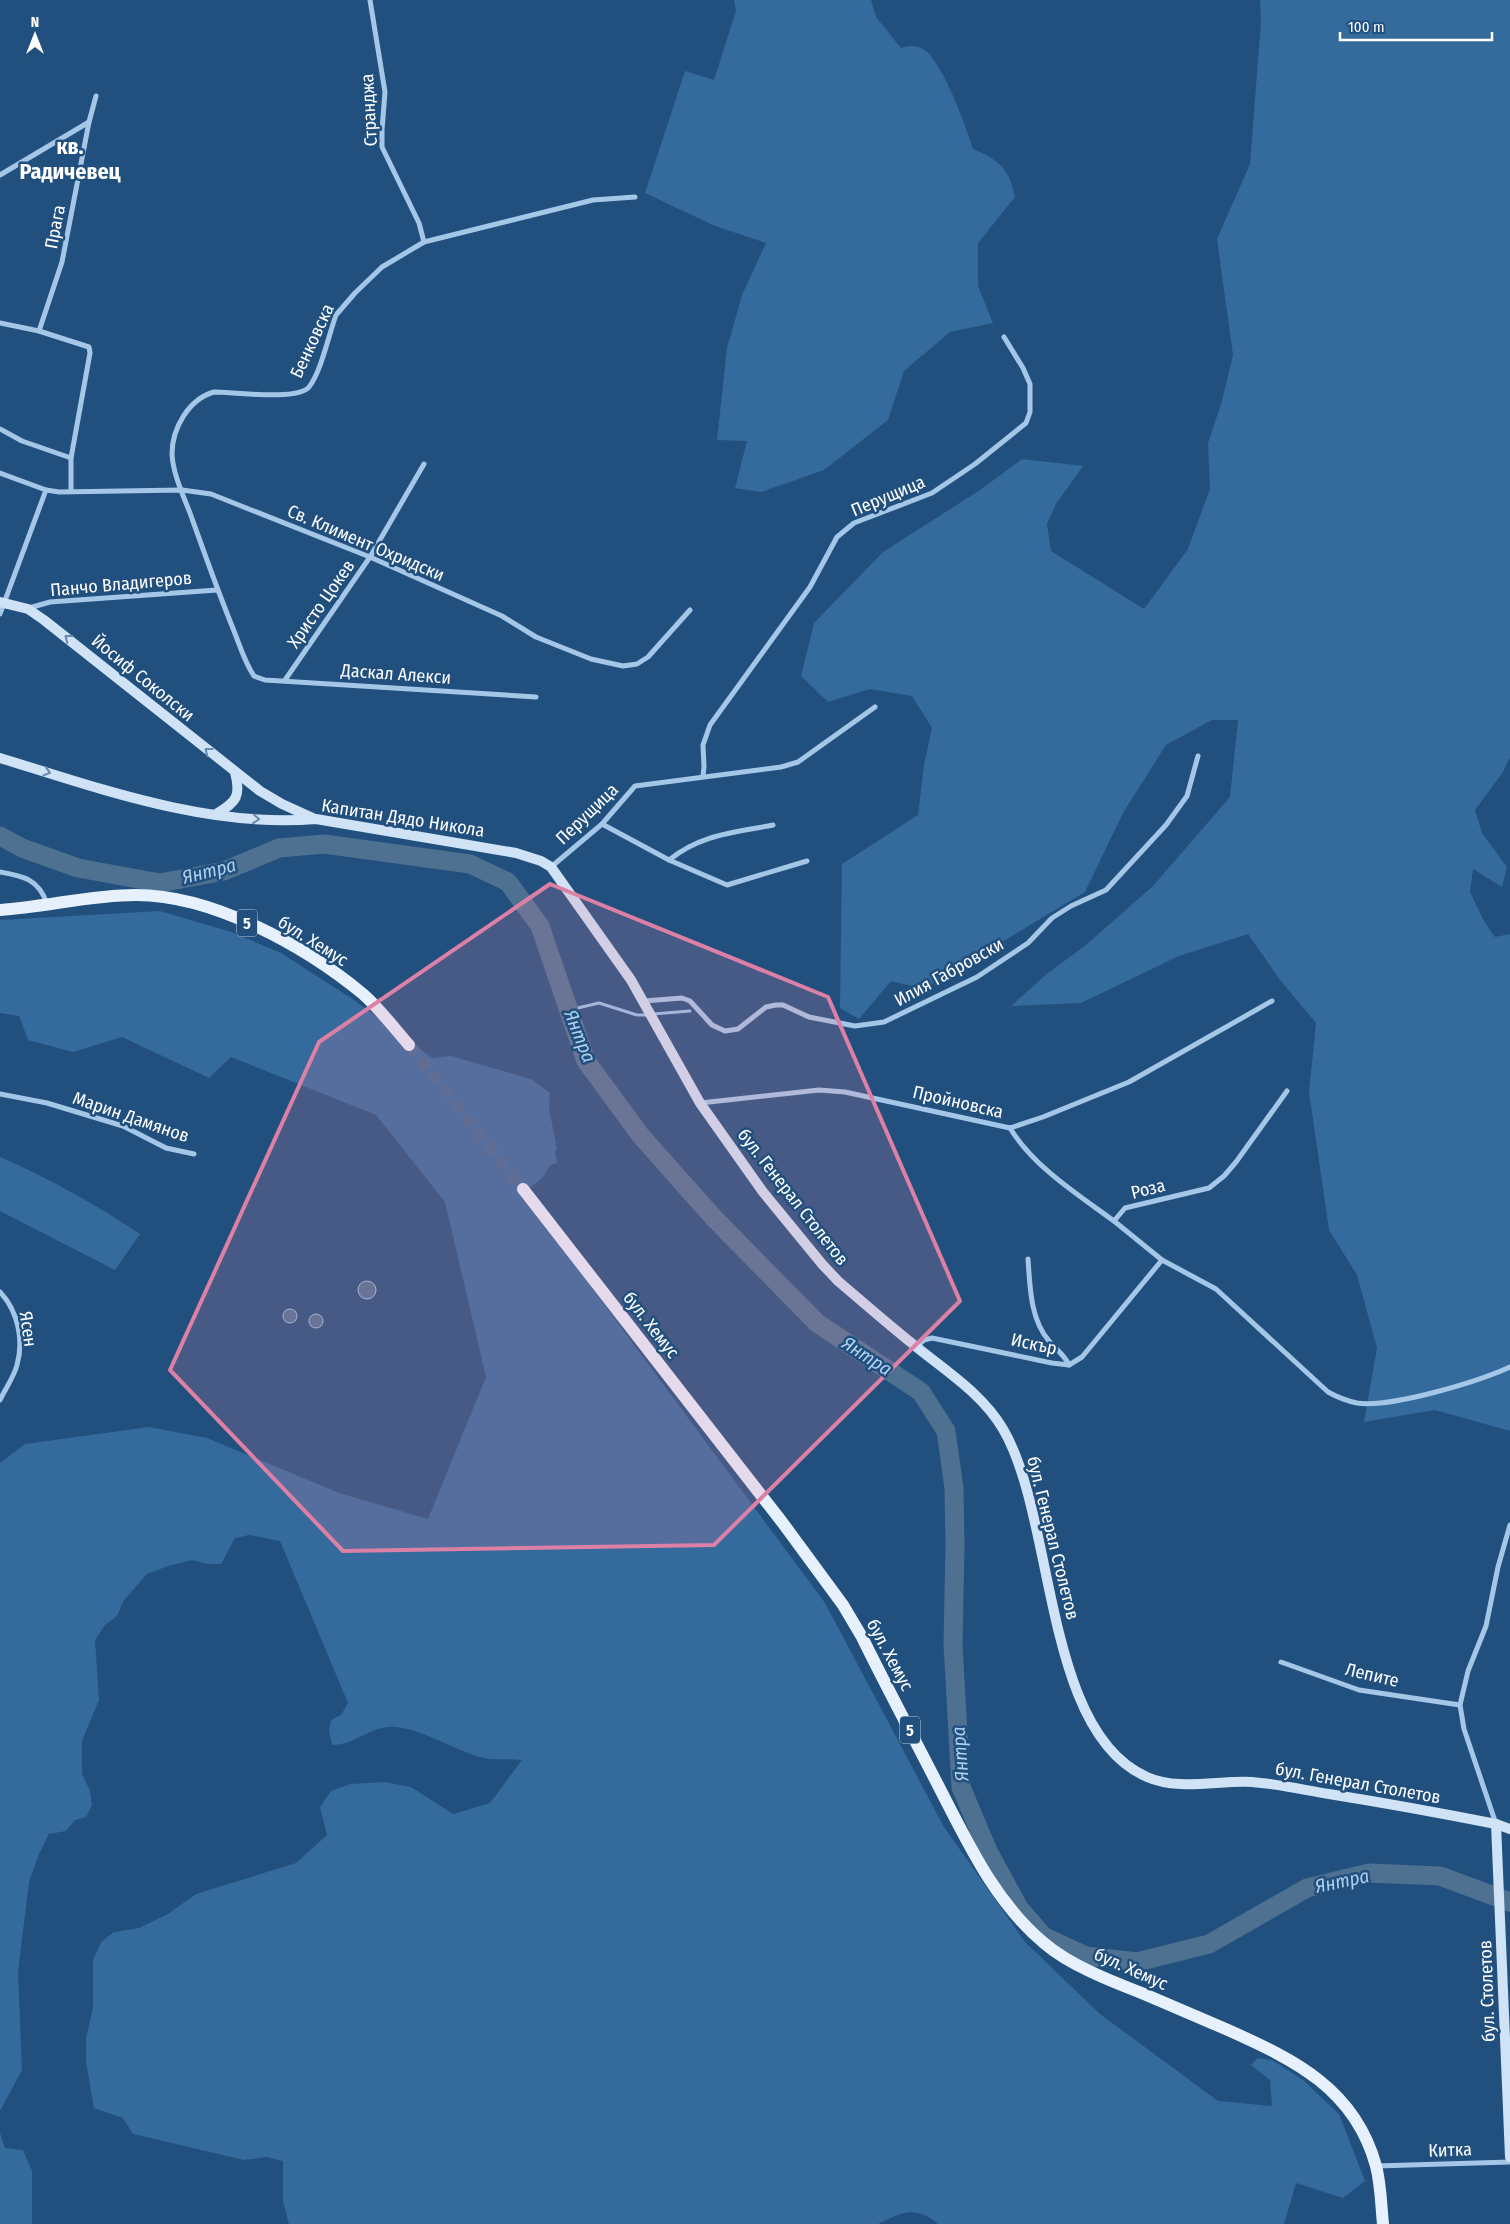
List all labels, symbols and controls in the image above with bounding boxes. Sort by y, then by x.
north arrow [10,10,60,60]
scale bar [1340,10,1492,42]
text: N [31,14,39,31]
text: 100 m [1348,18,1385,36]
street label: Странджа [356,73,382,147]
district label: кв. Радичевец [20,133,121,185]
street label: Прага [40,203,70,251]
street label: Бенковска [285,300,339,382]
street label: Перущица [848,471,928,521]
street label: Св. Климент Охридски [284,500,448,586]
street label: Христо Цокев [282,556,360,652]
street label: Панчо Владигеров [49,567,193,601]
street label: Йосиф Соколски [87,630,199,726]
one-way arrow [64,635,74,644]
street label: Даскал Алекси [339,659,452,689]
one-way arrow [205,748,214,756]
one-way arrow [42,767,50,777]
street label: Перущица [551,779,623,849]
street label: Капитан Дядо Никола [320,794,486,842]
one-way arrow [252,813,260,824]
water label: Янтра [179,853,238,889]
road number: 5 [237,910,257,936]
street label: бул. Хемус [274,911,352,971]
street label: Илия Габровски [891,933,1007,1011]
water label: Янтра [559,1005,601,1066]
street label: Пройновска [911,1081,1006,1123]
street label: Марин Дамянов [70,1087,192,1147]
street label: бул. Генерал Столетов [733,1124,853,1270]
street label: Роза [1129,1174,1168,1204]
street label: бул. Хемус [618,1287,684,1363]
street label: Ясен [15,1310,41,1348]
street label: Искър [1009,1328,1059,1360]
water label: Янтра [837,1331,896,1381]
street label: бул. Генерал Столетов [1022,1454,1084,1622]
street label: бул. Хемус [862,1615,918,1695]
street label: Лепите [1343,1658,1401,1692]
road number: 5 [900,1716,920,1744]
water label: Янтра [947,1726,973,1783]
street label: бул. Генерал Столетов [1274,1758,1442,1808]
water label: Янтра [1312,1864,1371,1898]
street label: бул. Столетов [1474,1940,1500,2042]
street label: бул. Хемус [1091,1943,1172,1995]
street label: Китка [1428,2138,1472,2162]

